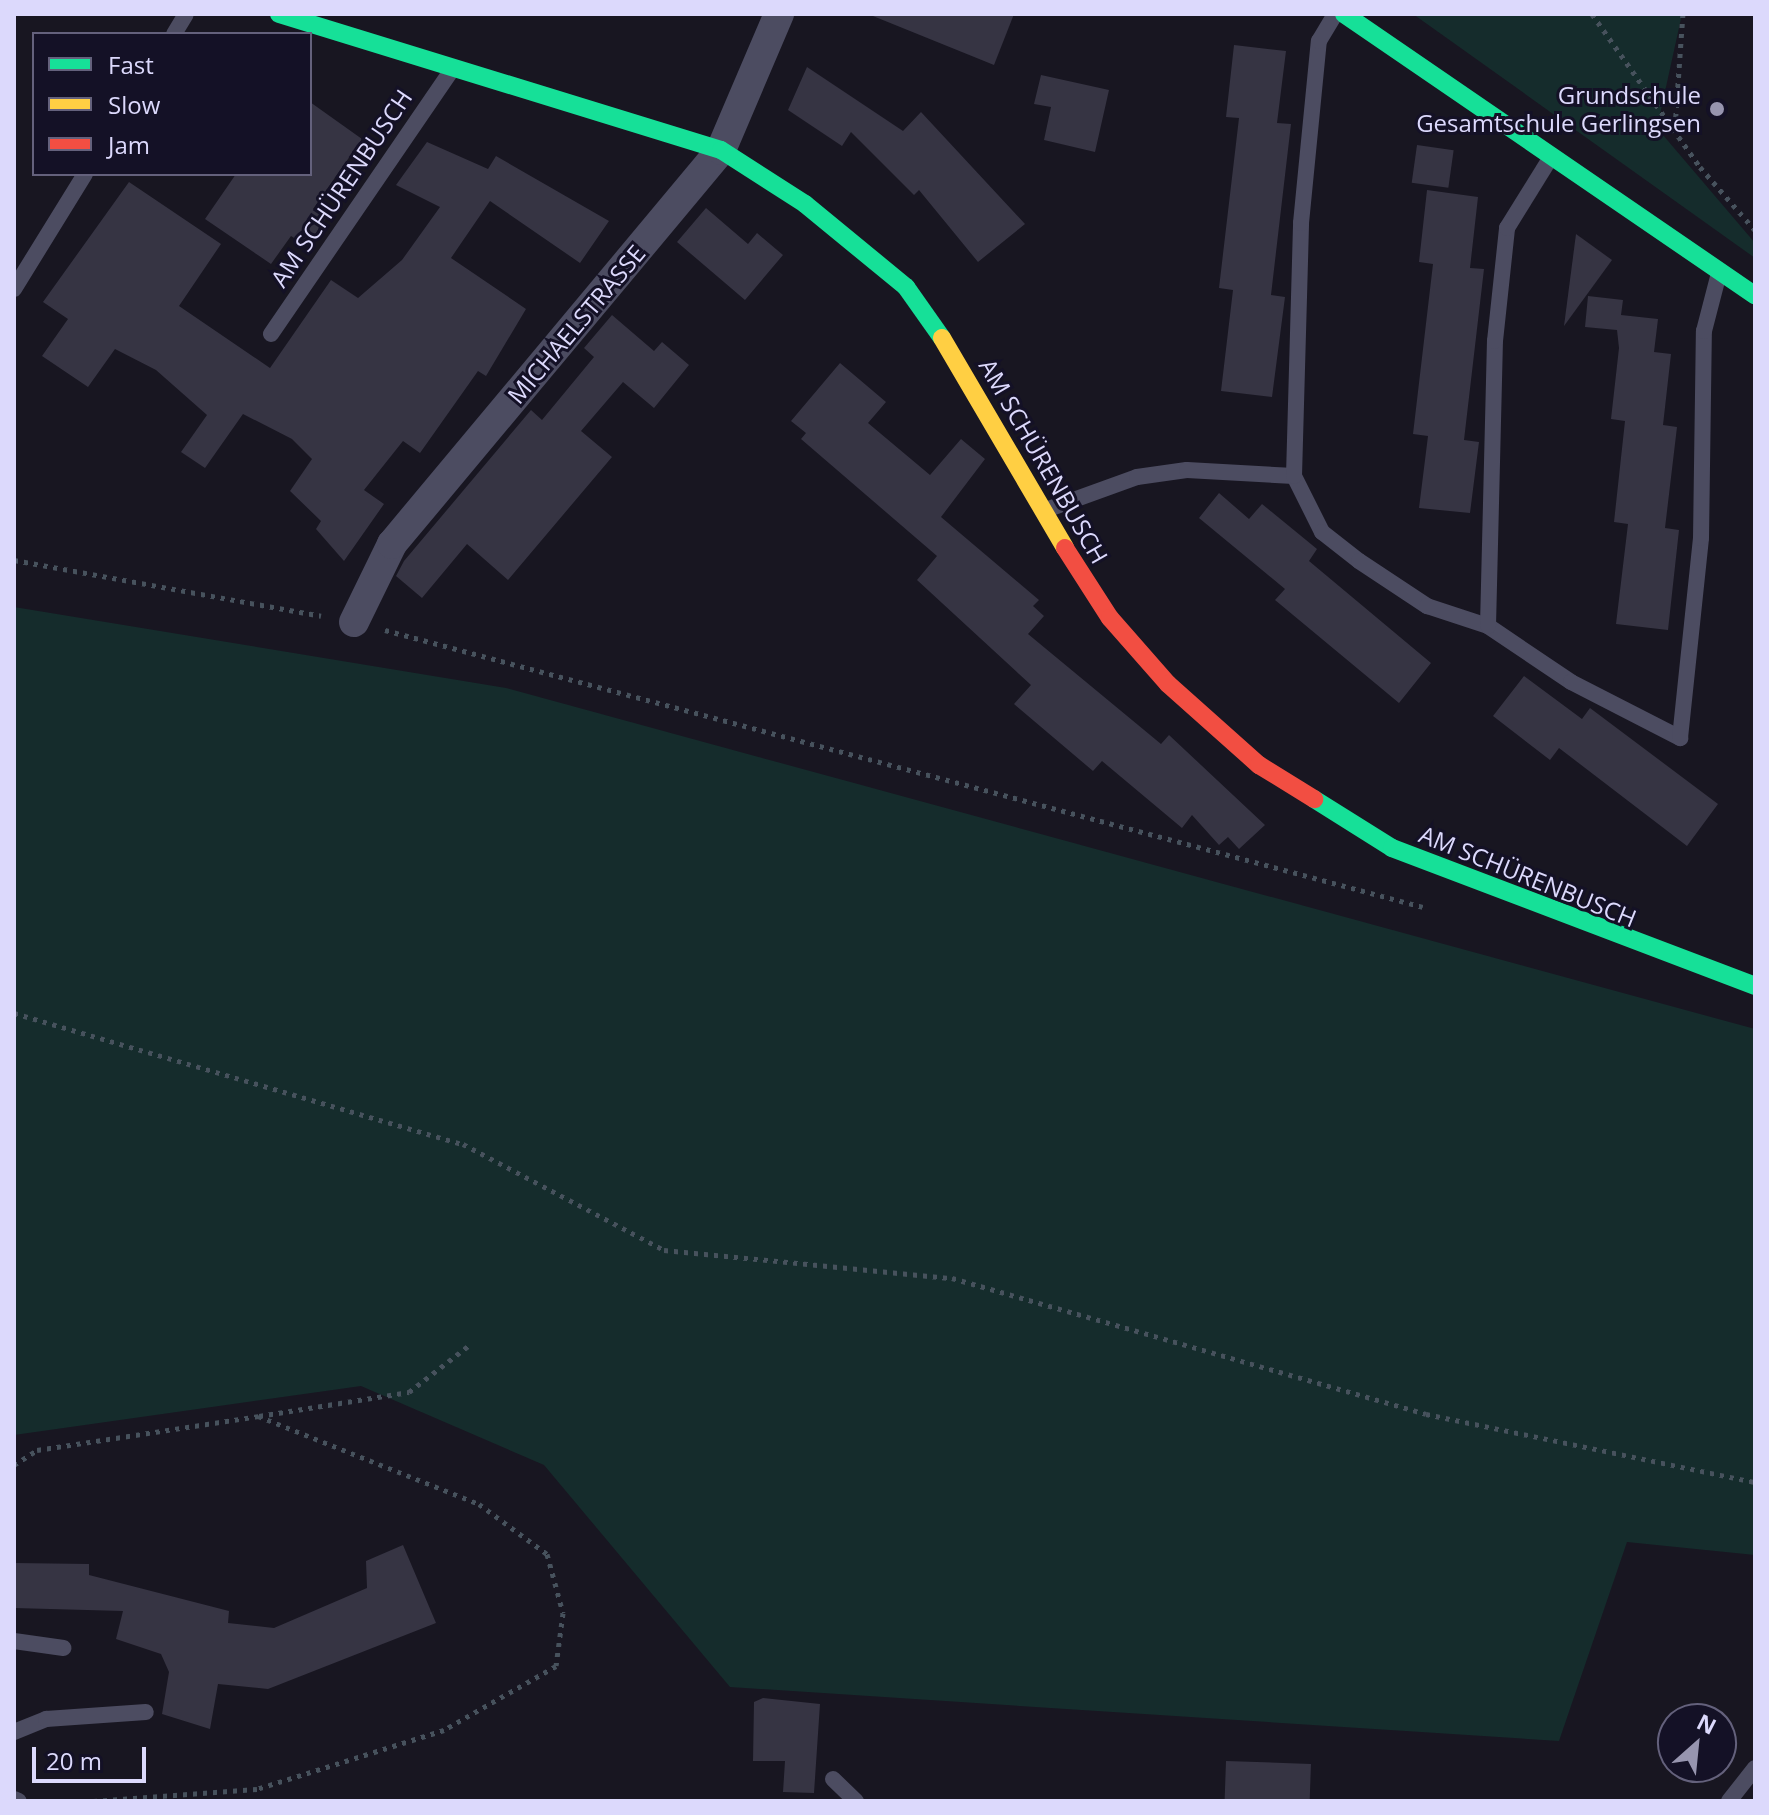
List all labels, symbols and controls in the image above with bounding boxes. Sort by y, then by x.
legend [32,32,312,176]
text: Fast [108,48,154,81]
place label: Grundschule Gesamtschule Gerlingsen [1416,81,1701,137]
street label: AM SCHÜRENBUSCH [264,84,418,292]
text: Slow [108,88,160,121]
marker: Grundschule Gesamtschule Gerlingsen [1708,100,1726,118]
text: Jam [108,128,150,161]
street label: MICHAELSTRASSE [501,239,651,409]
street label: AM SCHÜRENBUSCH [974,353,1114,569]
street label: AM SCHÜRENBUSCH [1415,819,1641,933]
north arrow [1657,1703,1737,1783]
text: N [1692,1706,1722,1741]
scale bar [36,1731,150,1781]
text: 20 m [46,1744,102,1777]

